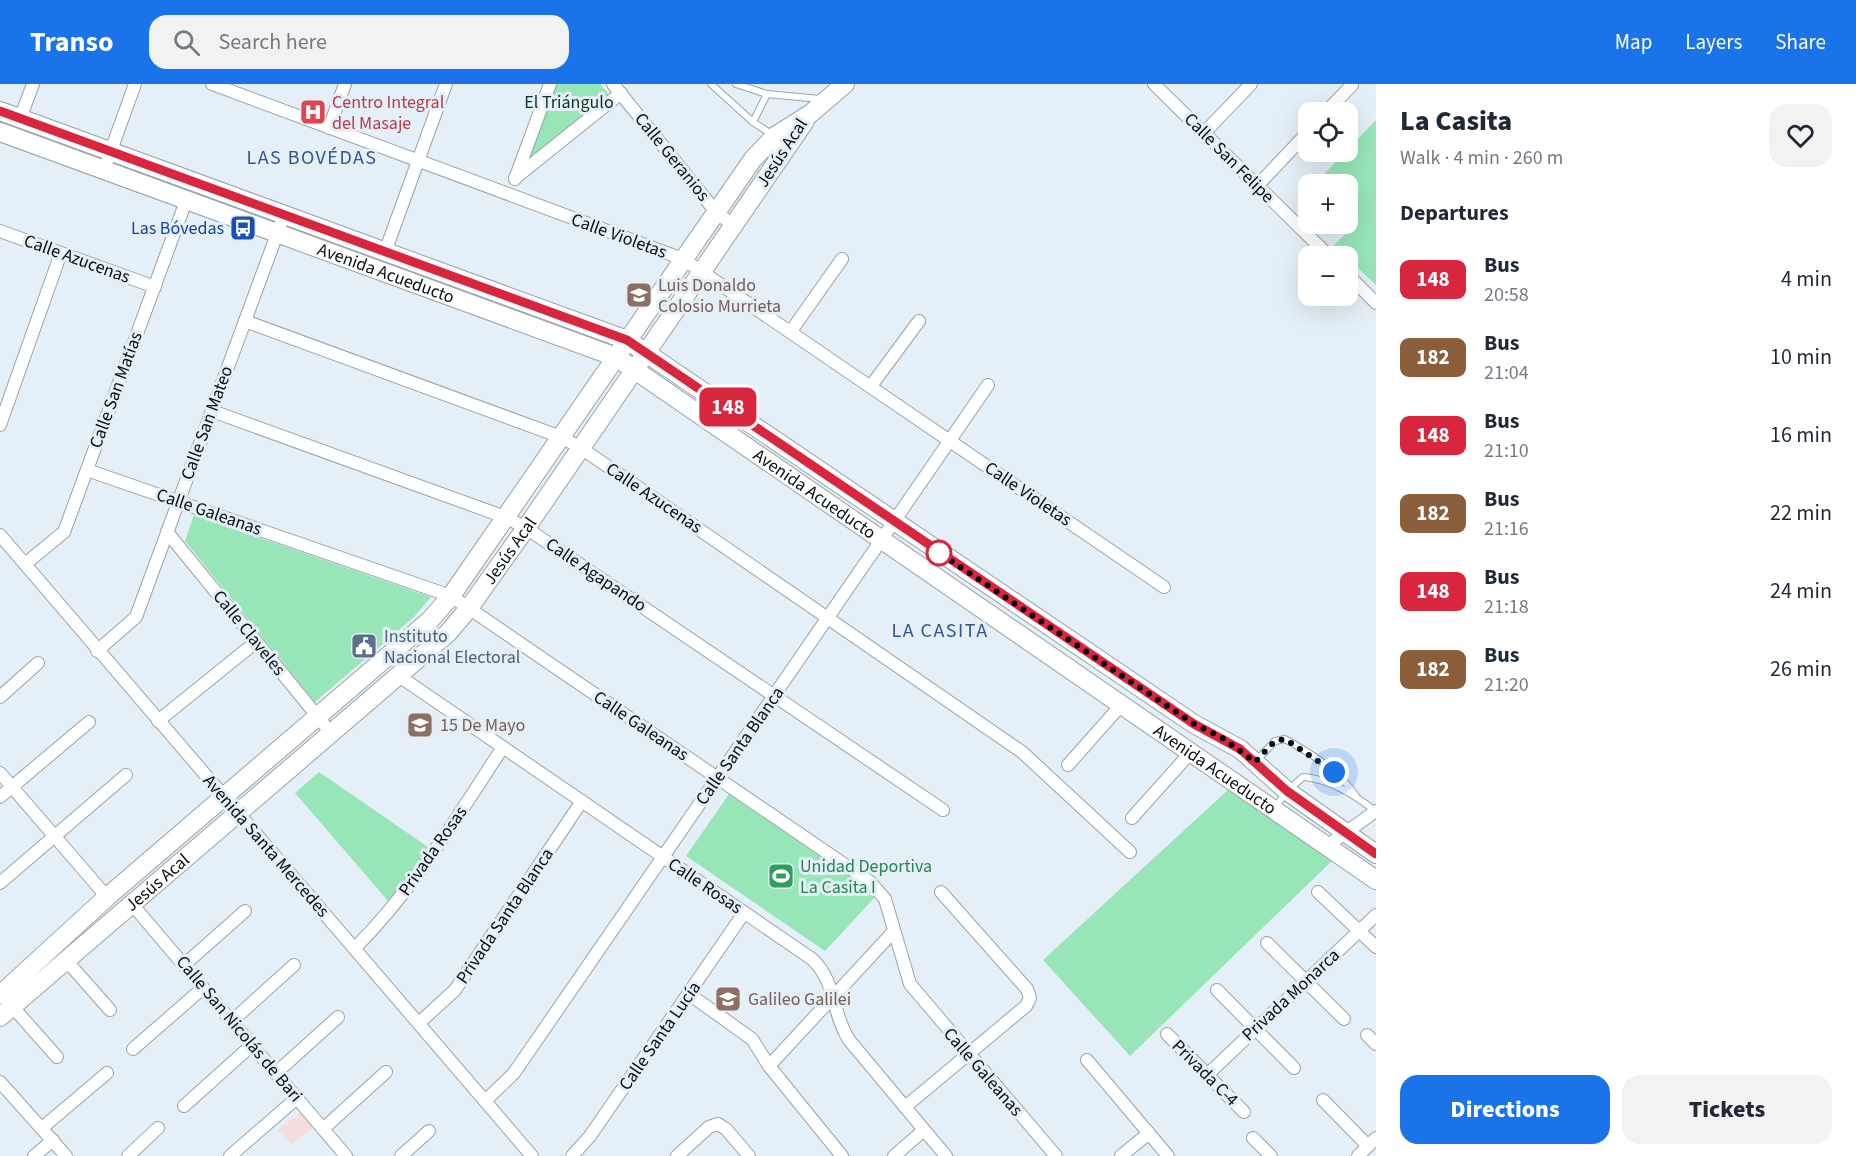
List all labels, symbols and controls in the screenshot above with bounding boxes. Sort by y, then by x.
search box [149,15,569,69]
text: Transo [30,22,113,62]
icon: search [170,26,203,59]
text: Search here [218,26,327,58]
text: Map [1615,27,1652,57]
text: Layers [1685,27,1742,57]
text: Share [1775,27,1826,57]
place label: Centro Integral del Masaje [332,90,444,136]
park label: El Triángulo [524,90,614,115]
hospital icon: Centro Integral del Masaje [298,97,328,127]
text: La Casita [1400,101,1512,141]
map controls [1298,102,1358,306]
button: locate [1298,102,1358,162]
button: heart [1769,104,1832,167]
street label: Calle Geranios [628,107,716,207]
street label: Calle San Felipe [1178,107,1280,209]
street label: Jesús Acal [750,114,814,192]
district label: LAS BOVÉDAS [246,144,378,172]
text: Walk · 4 min · 260 m [1400,144,1563,172]
button: + [1298,174,1358,234]
text: Departures [1400,197,1509,229]
street label: Calle Violetas [568,207,670,265]
bus stop icon: Las Bóvedas [228,213,258,243]
place label: Las Bóvedas [131,216,224,241]
street label: Calle Azucenas [20,228,134,290]
street label: Avenida Acueducto [314,237,458,309]
button: − [1298,246,1358,306]
text: Bus [1484,249,1520,281]
text: 4 min [1781,263,1832,295]
text: 148 [1416,264,1450,294]
place label: Luis Donaldo Colosio Murrieta [658,273,781,319]
school or university icon: Luis Donaldo Colosio Murrieta [624,280,654,310]
text: 20:58 [1484,281,1529,309]
text: Bus [1484,327,1520,359]
street label: Calle San Matías [83,328,149,452]
text: 10 min [1770,341,1832,373]
text: 182 [1416,342,1450,372]
text: 21:04 [1484,359,1529,387]
street label: Calle San Mateo [175,363,239,483]
line badge: 148 [694,388,762,426]
text: 148 [711,392,745,422]
text: Bus [1484,405,1520,437]
text: 16 min [1770,419,1832,451]
text: 148 [1416,420,1450,450]
text: 21:10 [1484,437,1529,465]
street label: Avenida Acueducto [748,443,881,545]
street label: Calle Violetas [979,456,1077,532]
street label: Calle Azucenas [601,457,707,539]
street label: Calle Galeanas [153,482,265,542]
text: Bus [1484,483,1520,515]
text: 22 min [1770,497,1832,529]
text: 182 [1416,498,1450,528]
street label: Jesús Acal [477,512,542,590]
text: 21:16 [1484,515,1529,543]
street label: Calle Agapando [540,532,652,618]
unlabelled marker [926,540,952,566]
text: Bus [1484,561,1520,593]
text: 24 min [1770,575,1832,607]
text: 148 [1416,576,1450,606]
street label: Calle Claveles [207,585,291,681]
text: 21:18 [1484,593,1529,621]
district label: LA CASITA [891,617,989,645]
place label: Instituto Nacional Electoral [384,624,520,670]
public building icon: Instituto Nacional Electoral [349,631,379,661]
text: Bus [1484,639,1520,671]
text: 26 min [1770,653,1832,685]
text: 182 [1416,654,1450,684]
text: 21:20 [1484,671,1529,699]
street label: Calle Santa Blanca [690,682,790,810]
street label: Calle Galeanas [588,685,694,767]
school or university icon: 15 De Mayo [405,710,435,740]
place label: 15 De Mayo [440,713,525,738]
street label: Avenida Acueducto [1149,718,1281,820]
your location [1319,757,1349,787]
street label: Avenida Santa Mercedes [197,769,335,923]
street label: Privada Rosas [393,801,473,901]
street label: Privada Santa Blanca [450,843,560,989]
street label: Jesús Acal [120,848,195,917]
street label: Calle Rosas [663,852,747,920]
place label: Unidad Deportiva La Casita I [800,854,932,900]
sports icon: Unidad Deportiva La Casita I [766,861,796,891]
street label: Privada Monarca [1237,943,1345,1047]
street label: Calle San Nicolás de Bari [170,950,308,1108]
street label: Calle Santa Lucía [613,976,707,1096]
school or university icon: Galileo Galilei [713,984,743,1014]
place label: Galileo Galilei [748,987,851,1012]
street label: Calle Galeanas [937,1022,1029,1122]
street label: Privada C-4 [1166,1034,1244,1112]
button: Directions [1400,1075,1610,1144]
button: Tickets [1622,1075,1832,1144]

